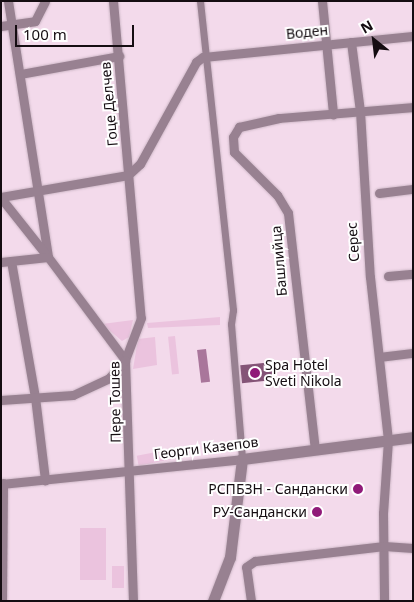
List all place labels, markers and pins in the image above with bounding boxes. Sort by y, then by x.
place label: Spa Hotel Sveti Nikola [265,357,342,390]
marker: Spa Hotel Sveti Nikola [249,367,261,379]
place label: РСПБЗН - Сандански [208,481,348,497]
marker: РСПБЗН - Сандански [352,483,364,495]
place label: РУ-Сандански [213,504,307,520]
marker: РУ-Сандански [311,506,323,518]

